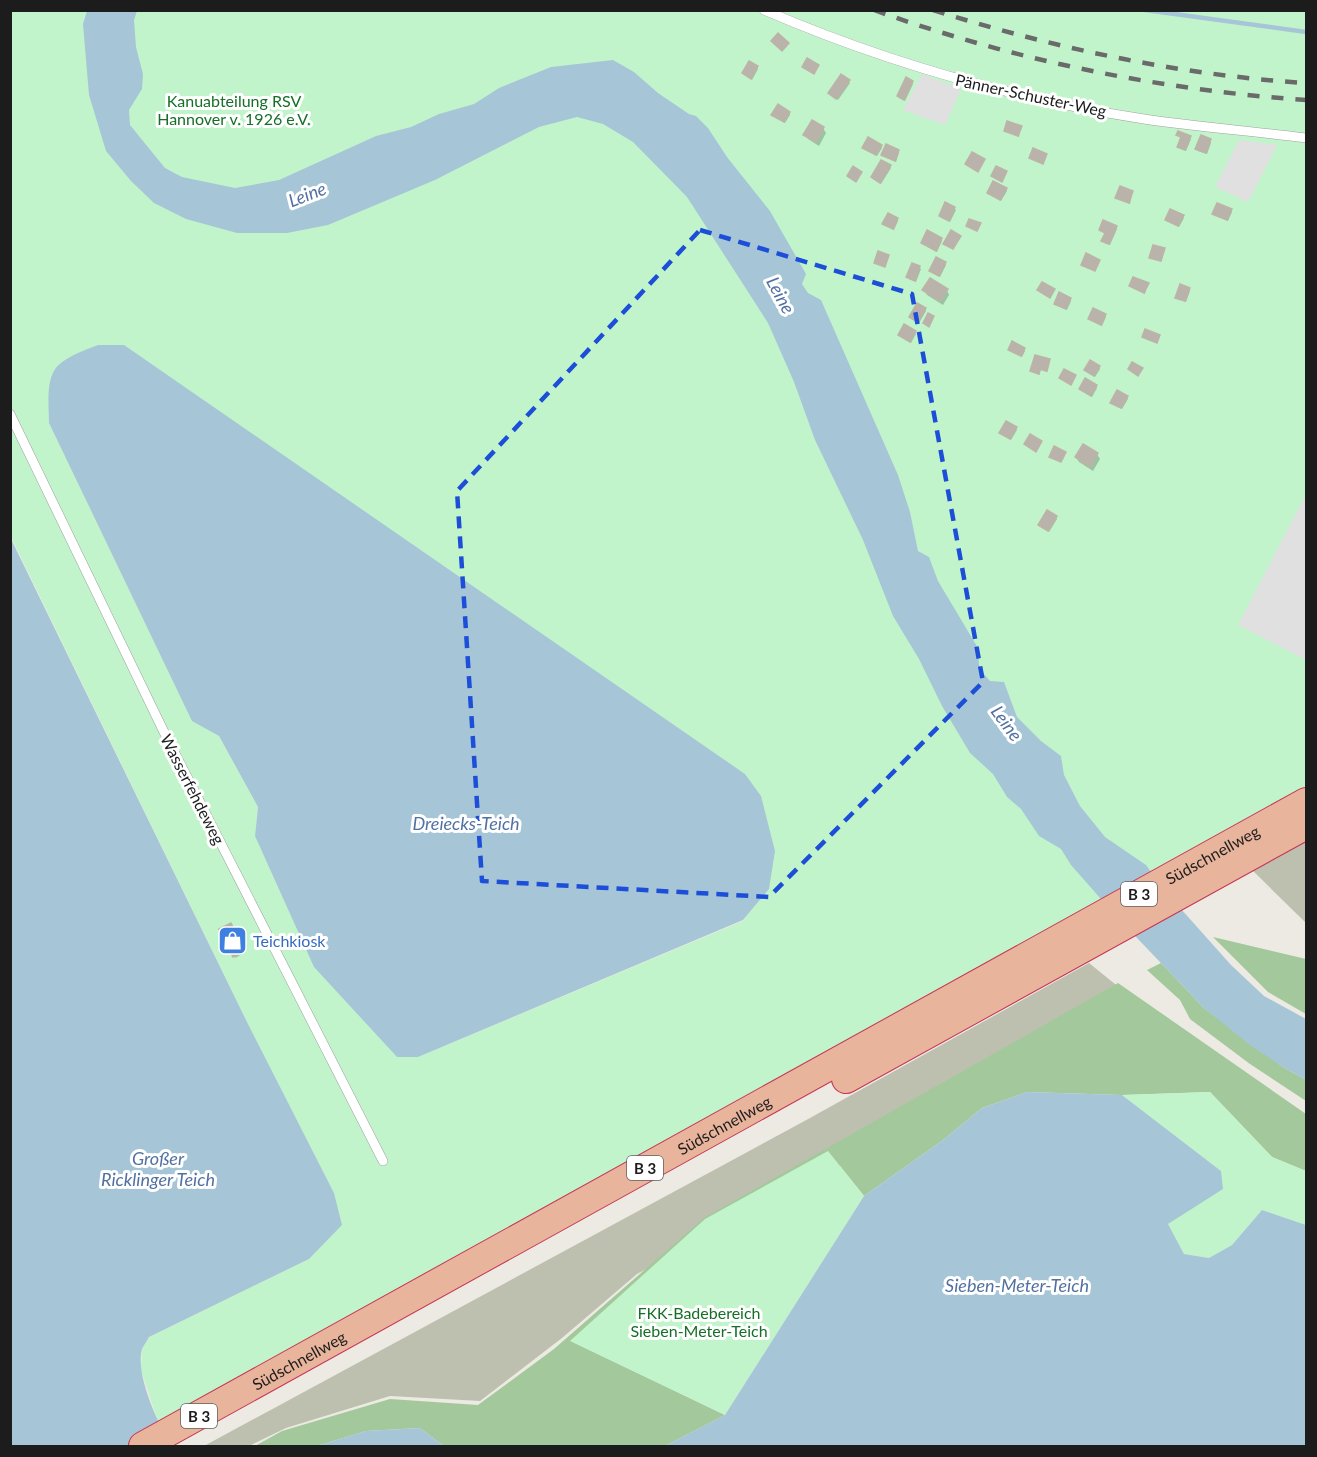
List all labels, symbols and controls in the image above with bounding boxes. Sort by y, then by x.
street label: Pänner-Schuster-Weg [954,70,1108,120]
park label: Kanuabteilung RSV Hannover v. 1926 e.V. [157,91,311,128]
water label: Leine [285,177,329,211]
water label: Leine [762,273,800,317]
water label: Leine [987,701,1027,745]
street label: Wasserfehdeweg [157,731,229,847]
water label: Dreiecks-Teich [412,812,520,834]
street label: Südschnellweg [1162,820,1262,888]
road number: B 3 [1121,882,1157,906]
shop icon: Teichkiosk [216,924,248,956]
place label: Teichkiosk [253,931,326,950]
street label: Südschnellweg [674,1091,774,1158]
water label: Großer Ricklinger Teich [101,1147,215,1190]
road number: B 3 [627,1156,663,1180]
water label: Sieben-Meter-Teich [945,1274,1089,1296]
park label: FKK-Badebereich Sieben-Meter-Teich [630,1303,768,1340]
street label: Südschnellweg [249,1326,349,1393]
road number: B 3 [181,1404,217,1428]

